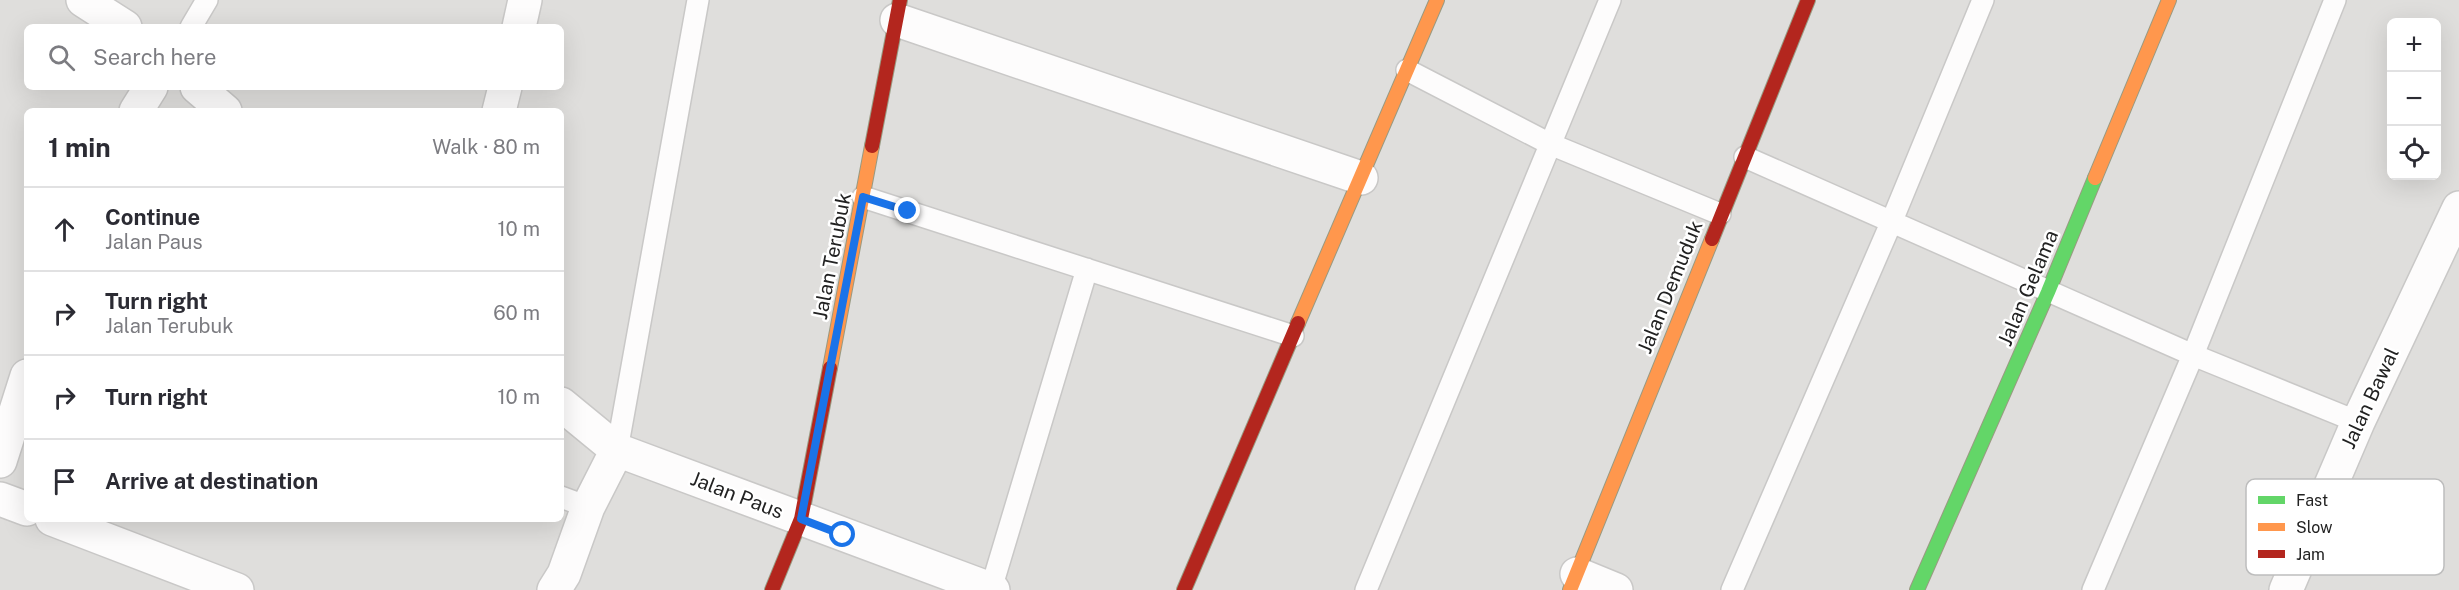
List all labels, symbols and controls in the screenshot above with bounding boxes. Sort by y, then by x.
map controls [2387,18,2441,180]
button: + [2387,18,2441,72]
search box [24,24,564,90]
icon: search [45,41,78,74]
text: Search here [93,44,217,70]
button: − [2387,72,2441,126]
button: locate [2387,126,2441,180]
text: 1 min [48,132,111,163]
text: Walk · 80 m [432,135,540,159]
street label: Jalan Terubuk [808,191,856,321]
route end [894,197,920,223]
text: Continue [105,204,200,230]
icon: ahead [48,213,81,246]
text: 10 m [497,217,540,241]
street label: Jalan Demuduk [1632,217,1708,357]
street label: Jalan Gelama [1993,226,2063,350]
text: Jalan Paus [105,230,203,254]
text: Turn right [105,288,208,314]
icon: right [48,297,81,330]
text: 60 m [493,301,540,325]
text: Jalan Terubuk [105,314,234,338]
street label: Jalan Bawal [2336,344,2404,452]
icon: right [48,381,81,414]
text: Turn right [105,384,208,410]
text: 10 m [497,385,540,409]
icon: arrive [48,465,81,498]
street label: Jalan Paus [687,466,787,524]
text: Arrive at destination [105,468,318,494]
legend [2246,479,2444,575]
text: Fast [2296,491,2328,510]
text: Slow [2296,518,2333,537]
route start [829,521,855,547]
text: Jam [2296,545,2325,564]

